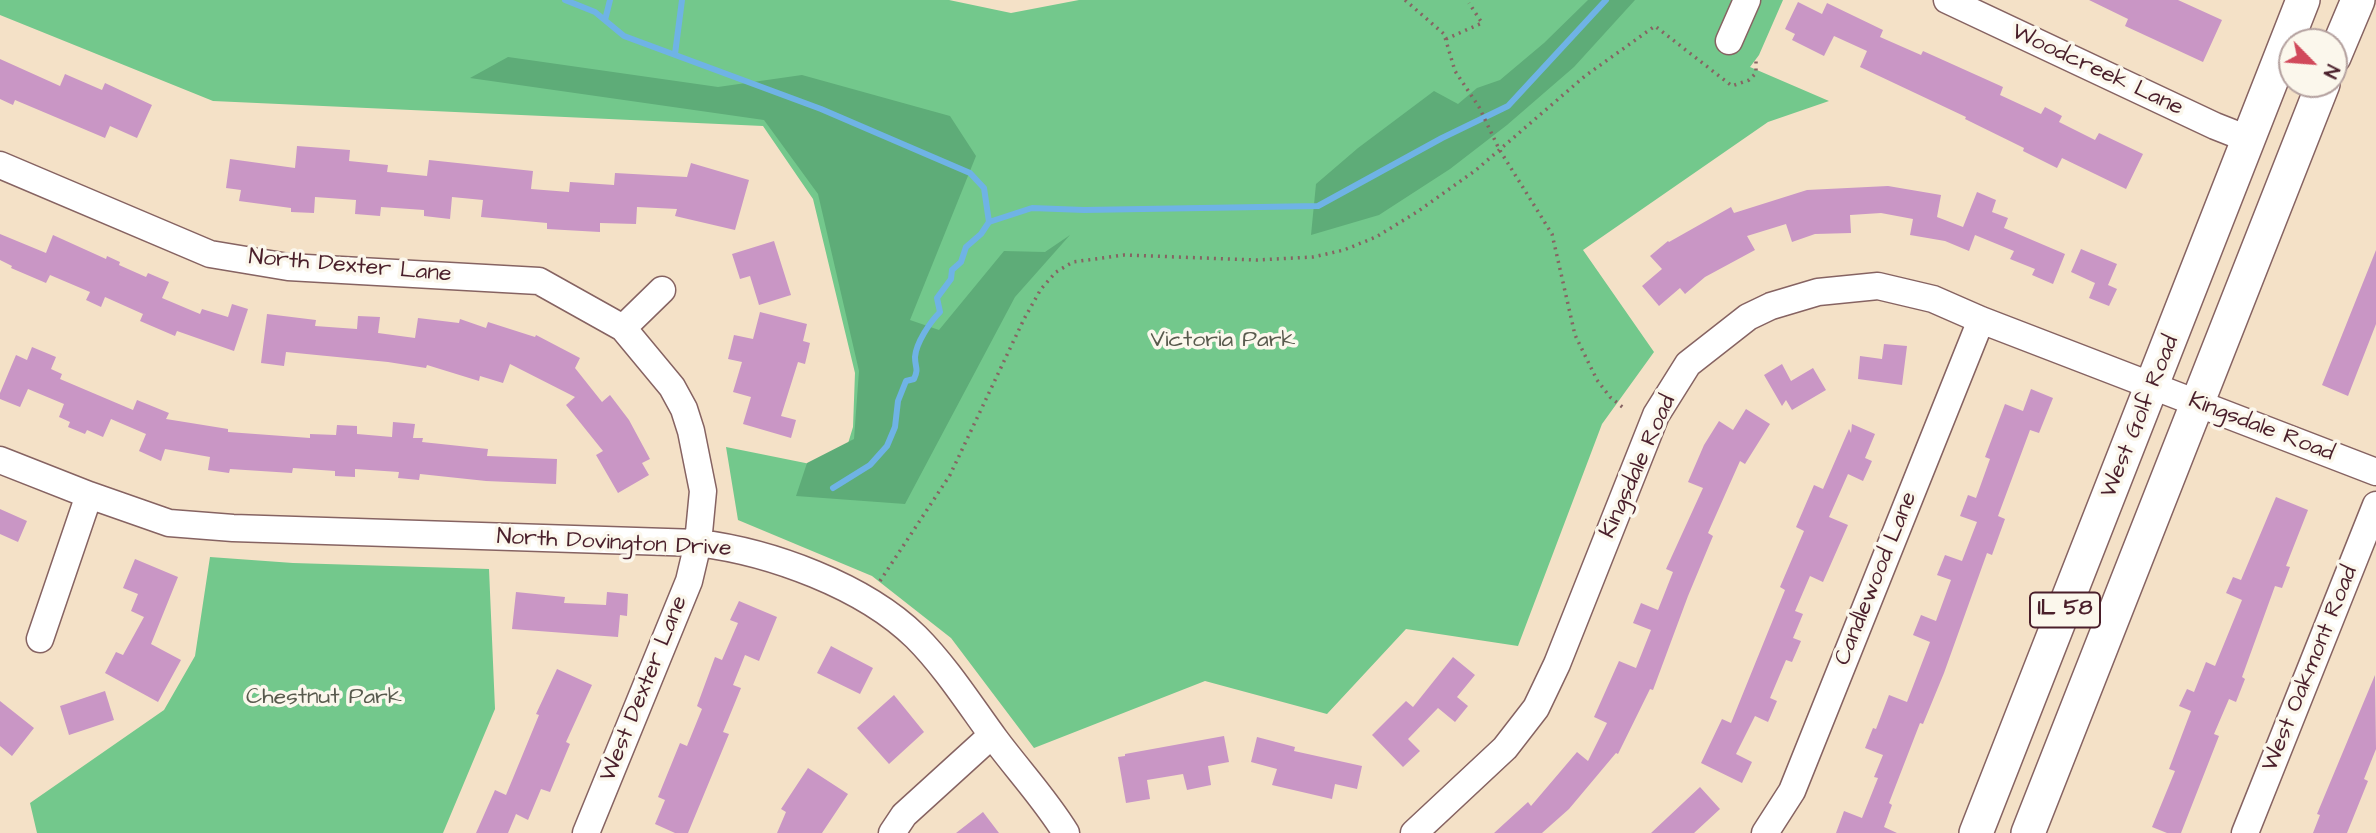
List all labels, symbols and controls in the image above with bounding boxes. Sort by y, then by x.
street label: Woodcreek Lane [2007,19,2187,123]
north arrow [2278,28,2348,98]
text: N [2316,60,2345,82]
street label: North Dexter Lane [248,244,452,290]
park label: Victoria Park [1151,327,1295,355]
street label: West Golf Road [2096,332,2186,502]
street label: Kingsdale Road [2184,388,2338,468]
street label: Kingsdale Road [1595,391,1683,543]
street label: Candlewood Lane [1830,488,1924,670]
street label: North Dovington Drive [496,524,732,564]
street label: West Oakmont Road [2257,562,2365,776]
street label: West Dexter Lane [595,592,695,786]
road number: IL 58 [2030,592,2100,628]
park label: Chestnut Park [246,684,402,712]

